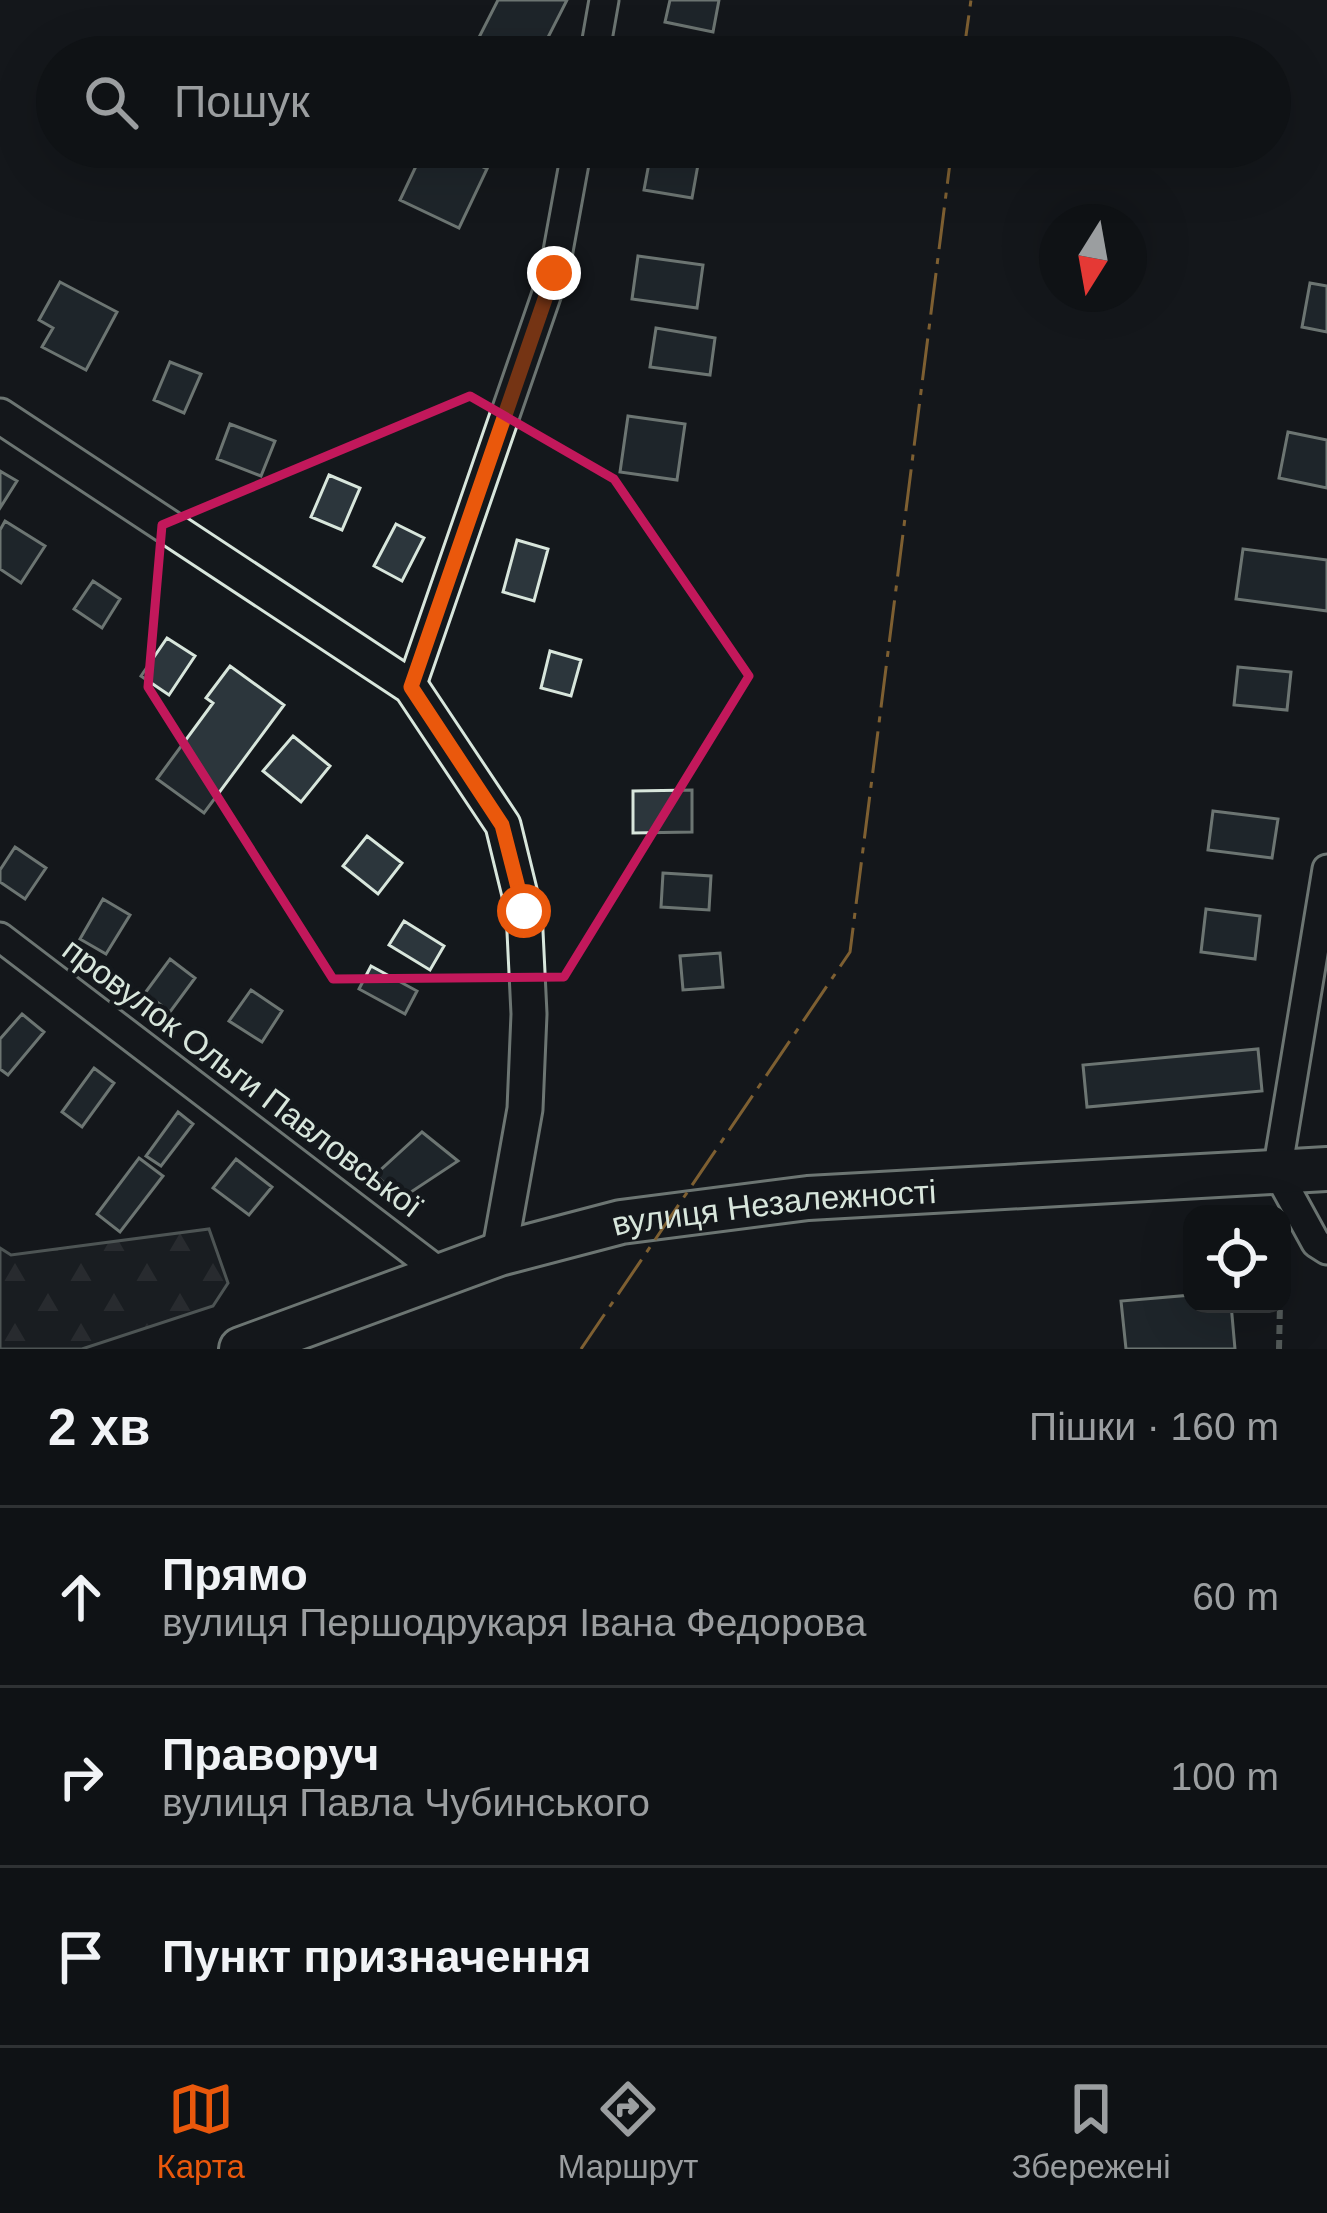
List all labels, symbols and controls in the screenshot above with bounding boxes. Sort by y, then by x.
search box [36,36,1291,168]
icon: search [78,69,144,135]
text: Пошук [174,76,310,127]
north arrow [1039,204,1147,312]
route end [527,246,581,300]
route start [497,884,551,938]
street label: провулок Ольги Павловської [56,930,430,1225]
street label: вулиця Незалежності [608,1173,937,1243]
map controls [1183,1205,1291,1313]
button: locate [1183,1205,1291,1313]
text: 2 хв [48,1399,150,1456]
text: Пішки · 160 m [1029,1405,1279,1448]
text: Прямо [162,1549,308,1600]
icon: ahead [48,1564,114,1630]
text: 60 m [1192,1575,1279,1618]
text: вулиця Першодрукаря Івана Федорова [162,1601,866,1644]
text: Праворуч [162,1729,379,1780]
icon: right [48,1744,114,1810]
text: 100 m [1171,1755,1279,1798]
text: вулиця Павла Чубинського [162,1781,650,1824]
icon: arrive [48,1924,114,1990]
text: Пункт призначення [162,1931,591,1982]
tab: Карта [156,2076,245,2186]
tab: Маршрут [558,2076,698,2186]
tab: Збережені [1011,2076,1171,2186]

